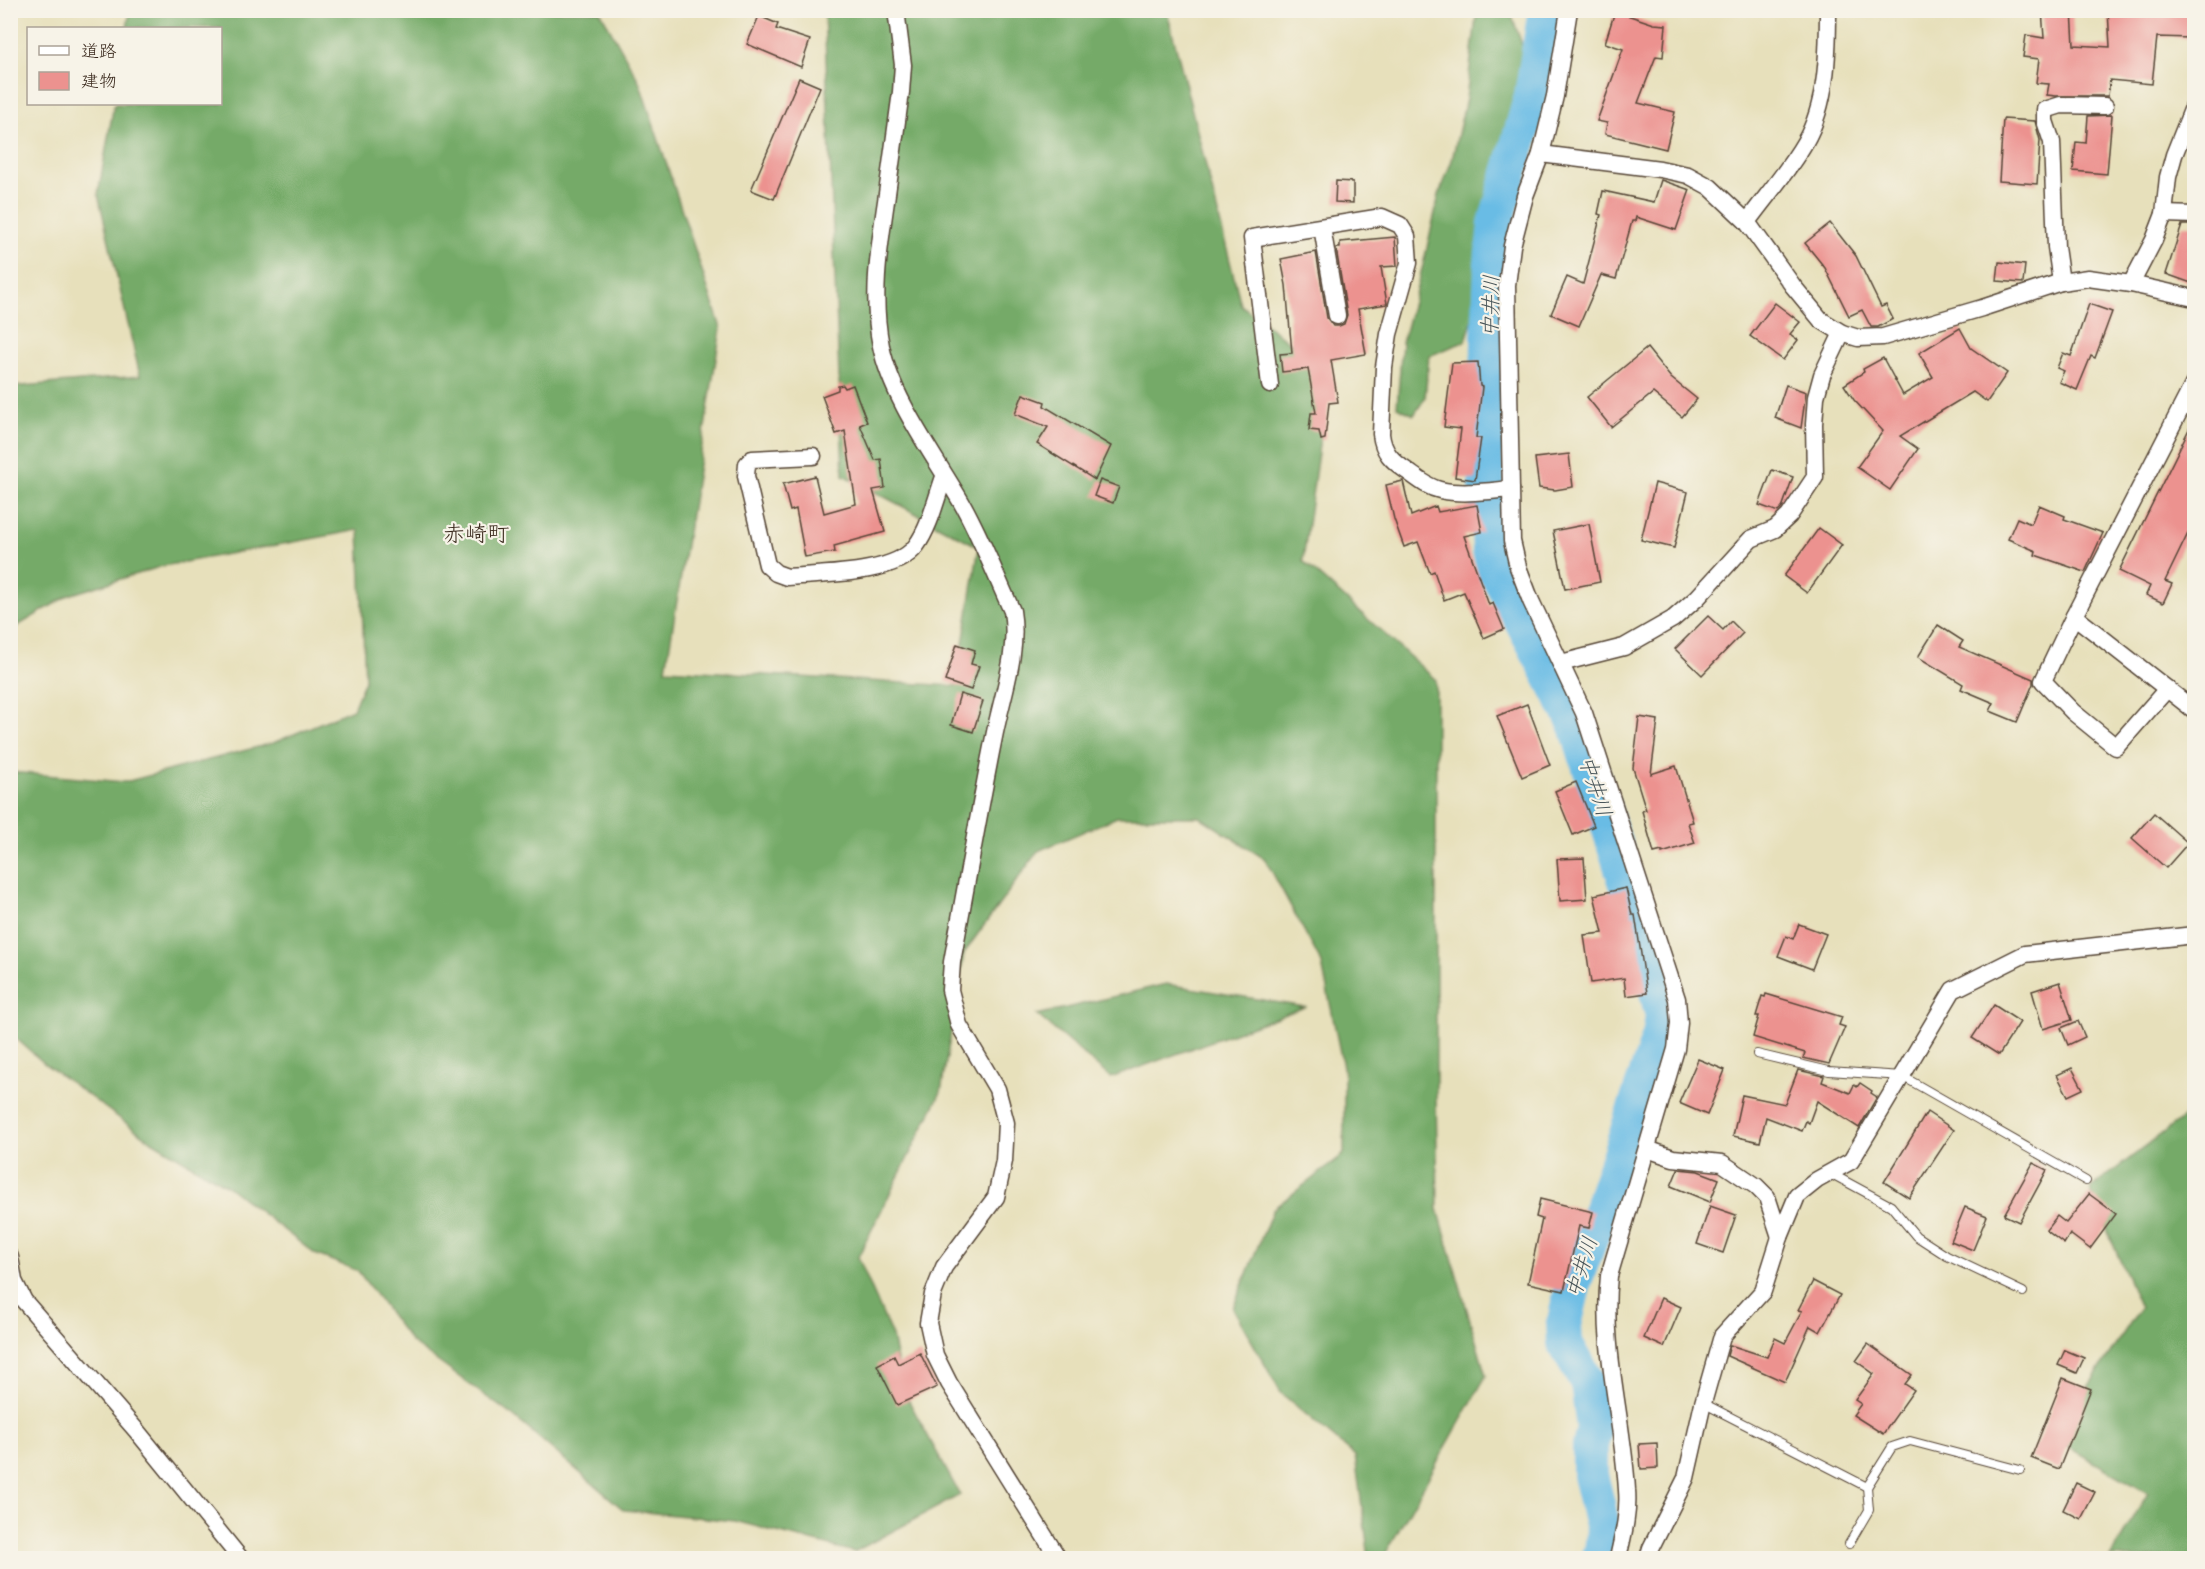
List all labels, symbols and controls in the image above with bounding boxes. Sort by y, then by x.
legend [27,27,222,105]
text: 道路 [81,38,117,63]
text: 建物 [81,68,117,93]
water label: 中井川 [1474,274,1506,338]
district label: 赤崎町 [443,518,509,548]
water label: 中井川 [1572,752,1620,820]
water label: 中井川 [1558,1233,1604,1301]

